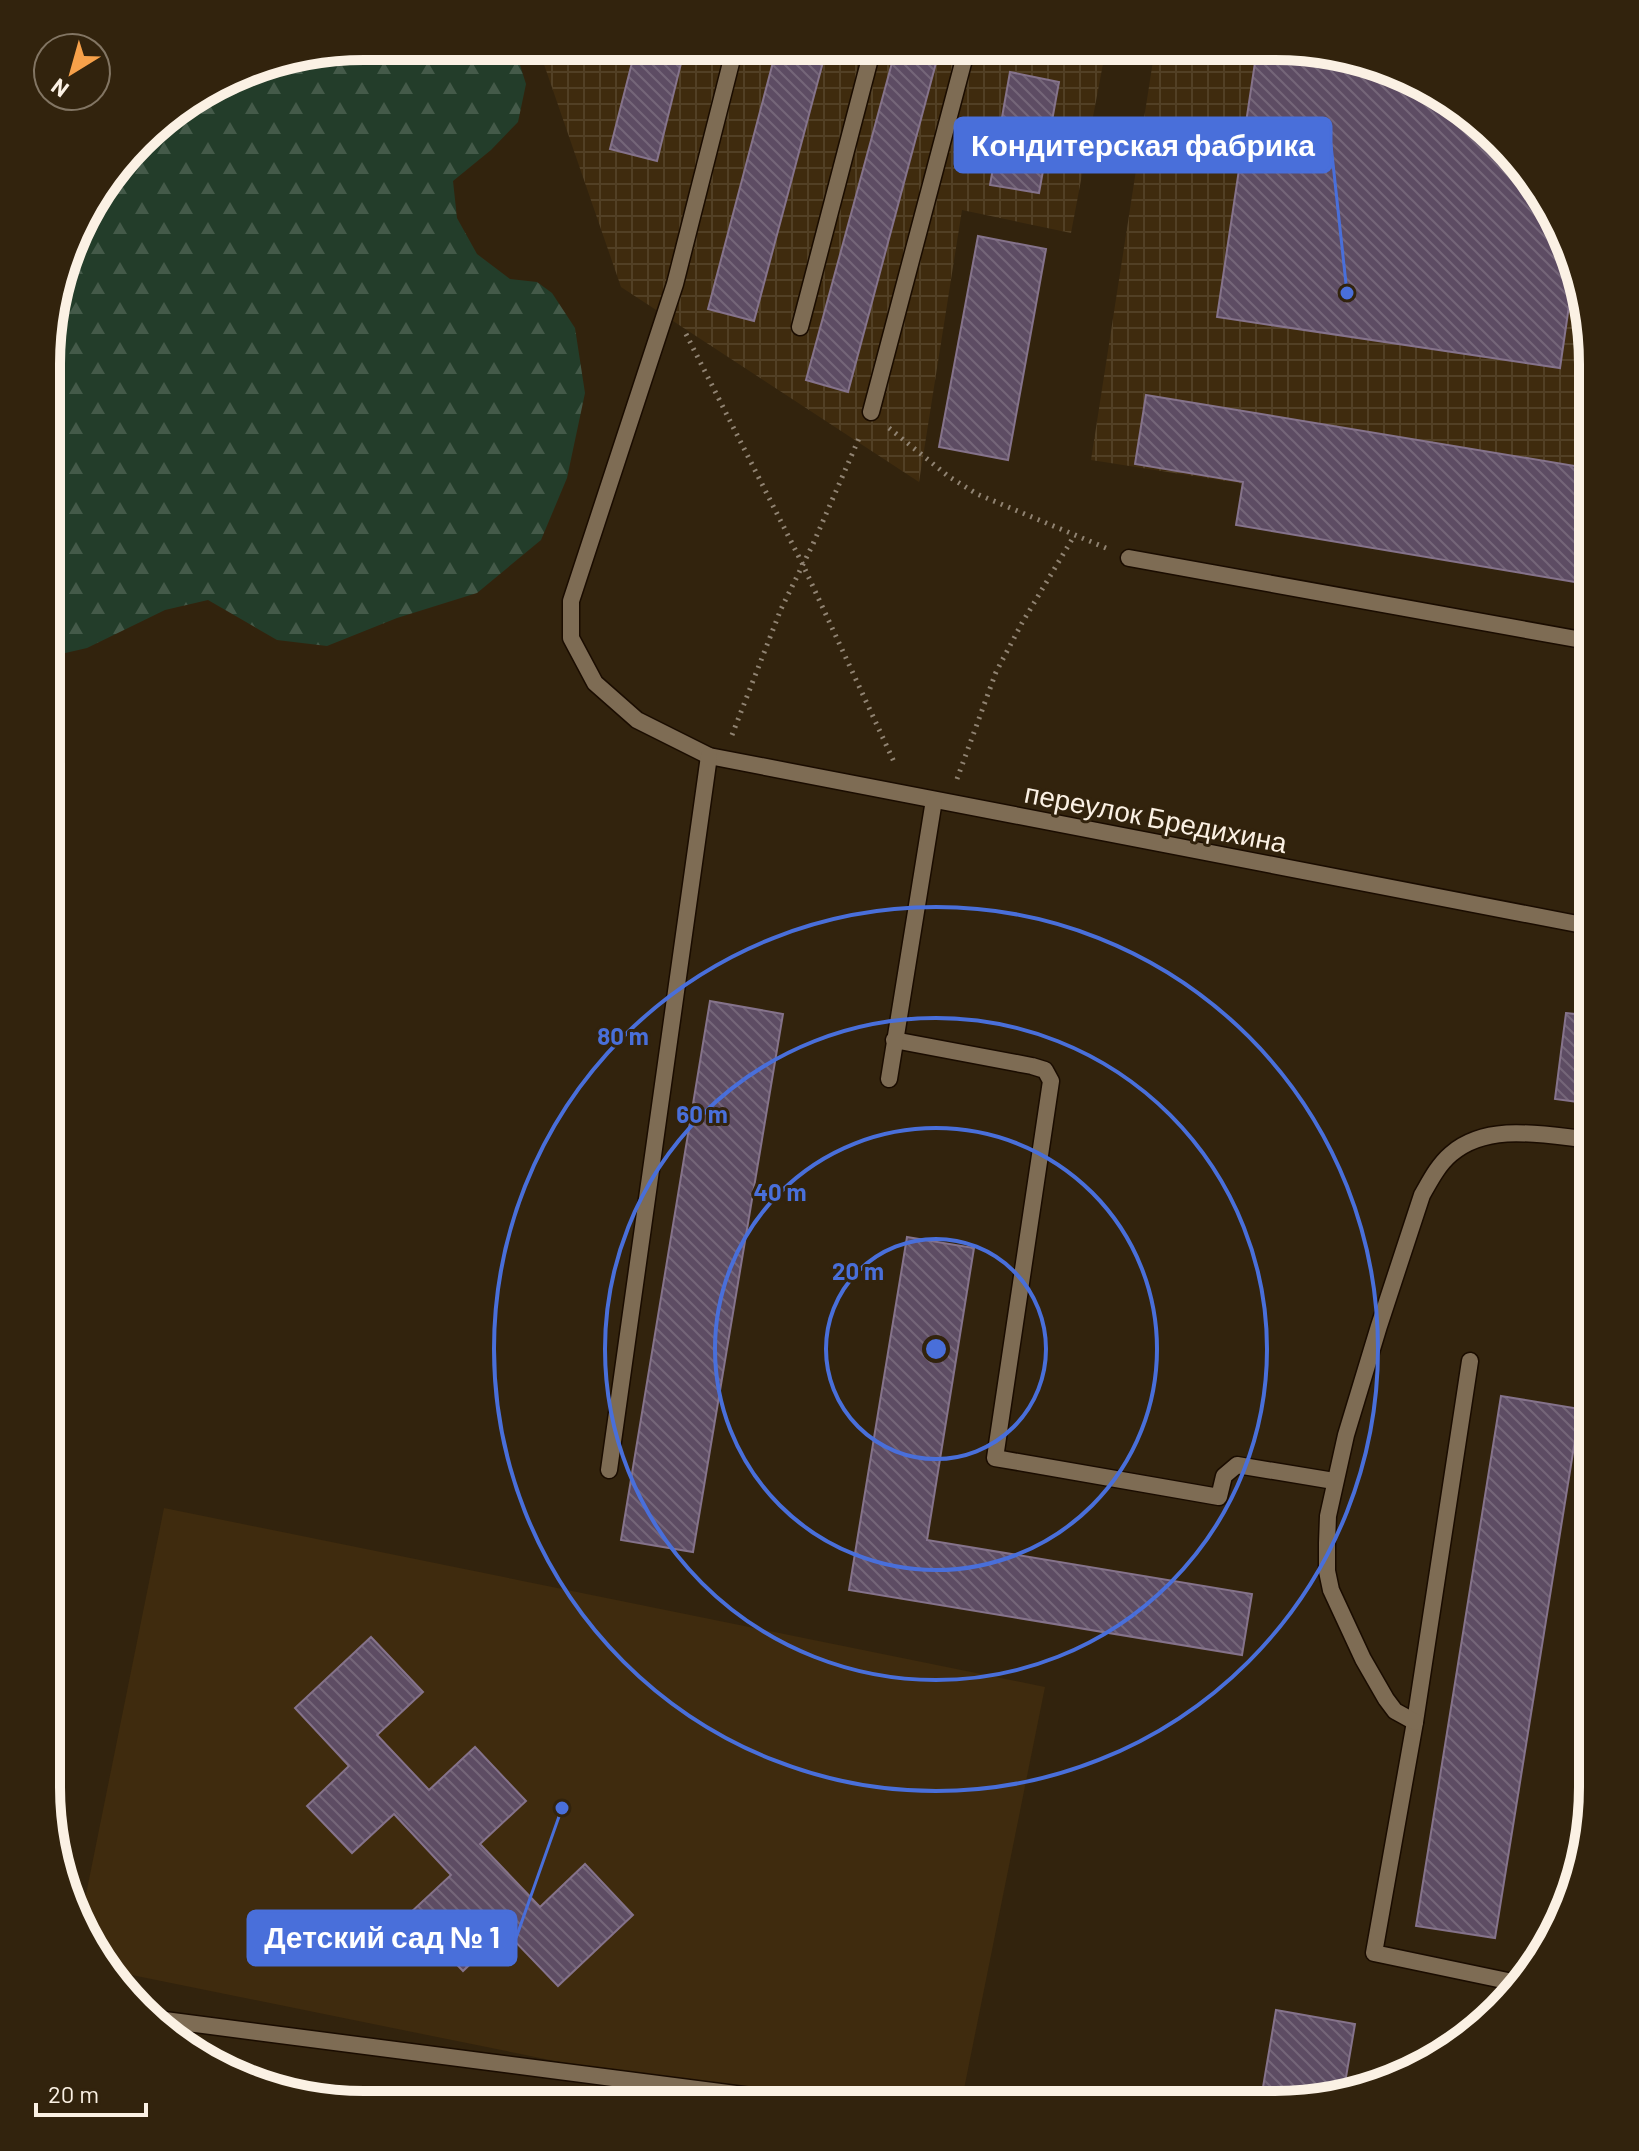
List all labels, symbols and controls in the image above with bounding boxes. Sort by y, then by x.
north arrow [32,32,112,112]
text: N [46,74,73,104]
callout: Кондитерская фабрика [955,118,1331,172]
text: Кондитерская фабрика [971,126,1315,162]
street label: переулок Бредихина [1022,775,1291,859]
text: 80 m [597,1021,649,1050]
text: 60 m [676,1099,728,1128]
text: 40 m [753,1177,807,1206]
text: 20 m [832,1256,884,1285]
centre of rings [922,1335,950,1363]
callout: Детский сад № 1 [248,1911,516,1965]
text: Детский сад № 1 [264,1918,500,1954]
scale bar [36,2067,146,2117]
text: 20 m [48,2079,99,2108]

